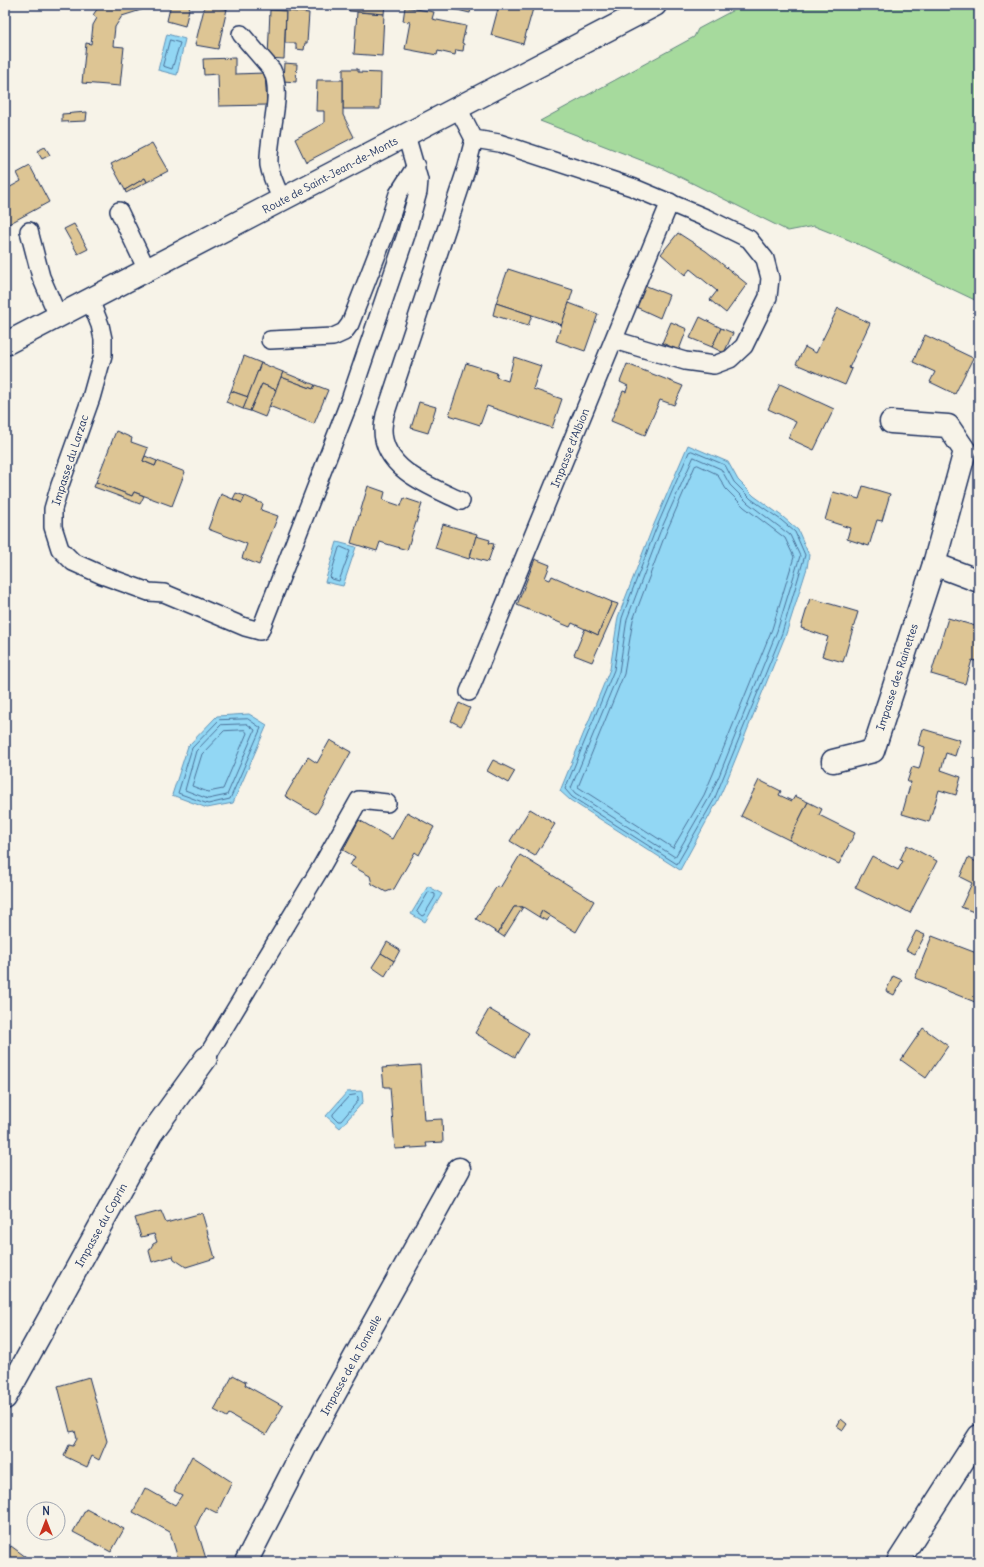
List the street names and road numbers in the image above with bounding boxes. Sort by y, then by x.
street label: Route de Saint-Jean-de-Monts [260,133,400,217]
street label: Impasse d'Albion [548,406,592,490]
street label: Impasse du Larzac [49,412,91,507]
street label: Impasse des Rainettes [873,622,921,732]
street label: Impasse du Coprin [72,1181,130,1269]
street label: Impasse de la Tonnelle [318,1312,384,1418]

